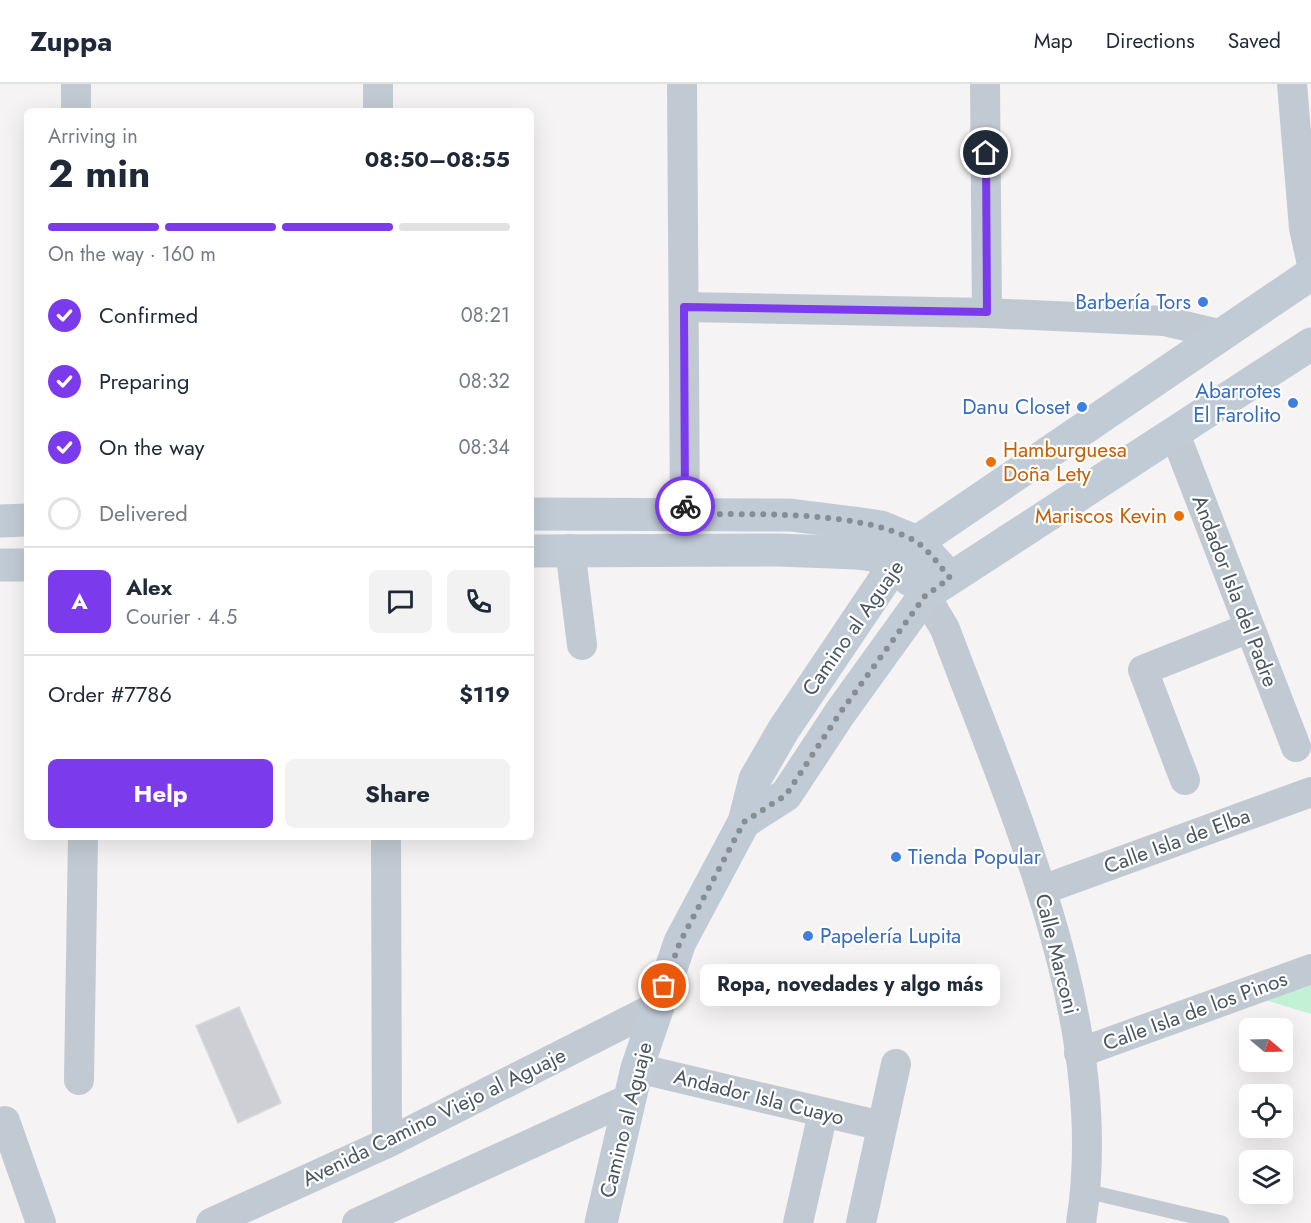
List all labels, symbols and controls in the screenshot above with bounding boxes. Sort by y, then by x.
text: Zuppa [30,21,112,62]
text: Map [1034,26,1073,56]
text: Directions [1106,26,1195,56]
text: Saved [1228,26,1281,56]
text: Arriving in [48,122,138,151]
pin [960,127,1011,178]
icon: home [969,136,1002,169]
text: 08:50–08:55 [365,143,510,175]
text: 2 min [48,145,150,202]
text: On the way · 160 m [48,240,216,269]
place label: Barbería Tors [1075,287,1191,317]
marker: Barbería Tors [1196,295,1210,309]
icon: check [48,299,81,332]
text: Confirmed [99,299,198,331]
text: 08:21 [461,301,510,330]
icon: check [48,365,81,398]
text: Preparing [99,365,190,397]
text: 08:32 [459,367,510,396]
place label: Abarrotes El Farolito [1193,376,1281,430]
place label: Danu Closet [962,392,1070,422]
marker: Abarrotes El Farolito [1286,396,1300,410]
marker: Danu Closet [1075,400,1089,414]
icon: check [48,431,81,464]
text: On the way [99,431,204,463]
text: 08:34 [459,433,510,462]
place label: Hamburguesa Doña Lety [1003,435,1127,489]
marker: Hamburguesa Doña Lety [984,455,998,469]
courier [655,476,715,536]
icon: bike [669,490,702,523]
street label: Andador Isla del Padre [1185,491,1285,691]
text: Delivered [99,497,188,529]
place label: Mariscos Kevin [1035,501,1167,531]
marker: Mariscos Kevin [1172,509,1186,523]
street label: Camino al Aguaje [795,554,911,702]
button: chat [369,570,432,633]
button: phone [447,570,510,633]
text: Alex [126,571,172,603]
text: A [71,585,88,617]
text: Courier · 4.5 [126,603,237,632]
text: Order #7786 [48,678,172,710]
text: $119 [459,678,510,710]
button: Help [48,759,273,828]
button: Share [285,759,510,828]
street label: Calle Isla de Elba [1100,801,1254,881]
place label: Tienda Popular [908,842,1042,872]
marker: Tienda Popular [889,850,903,864]
street label: Calle Marconi [1028,891,1086,1017]
place label: Papelería Lupita [820,921,961,951]
marker: Papelería Lupita [801,929,815,943]
pin [638,960,689,1011]
street label: Calle Isla de los Pinos [1099,964,1291,1058]
callout: Ropa, novedades y algo más [700,965,1000,1007]
icon: bag [647,969,680,1002]
text: Ropa, novedades y algo más [717,970,983,999]
north arrow [1239,1018,1293,1072]
map controls [1239,1018,1293,1204]
street label: Camino al Aguaje [592,1039,660,1201]
street label: Avenida Camino Viejo al Aguaje [297,1040,571,1194]
street label: Andador Isla Cuayo [671,1061,847,1133]
button: locate [1239,1084,1293,1138]
button: layers [1239,1150,1293,1204]

